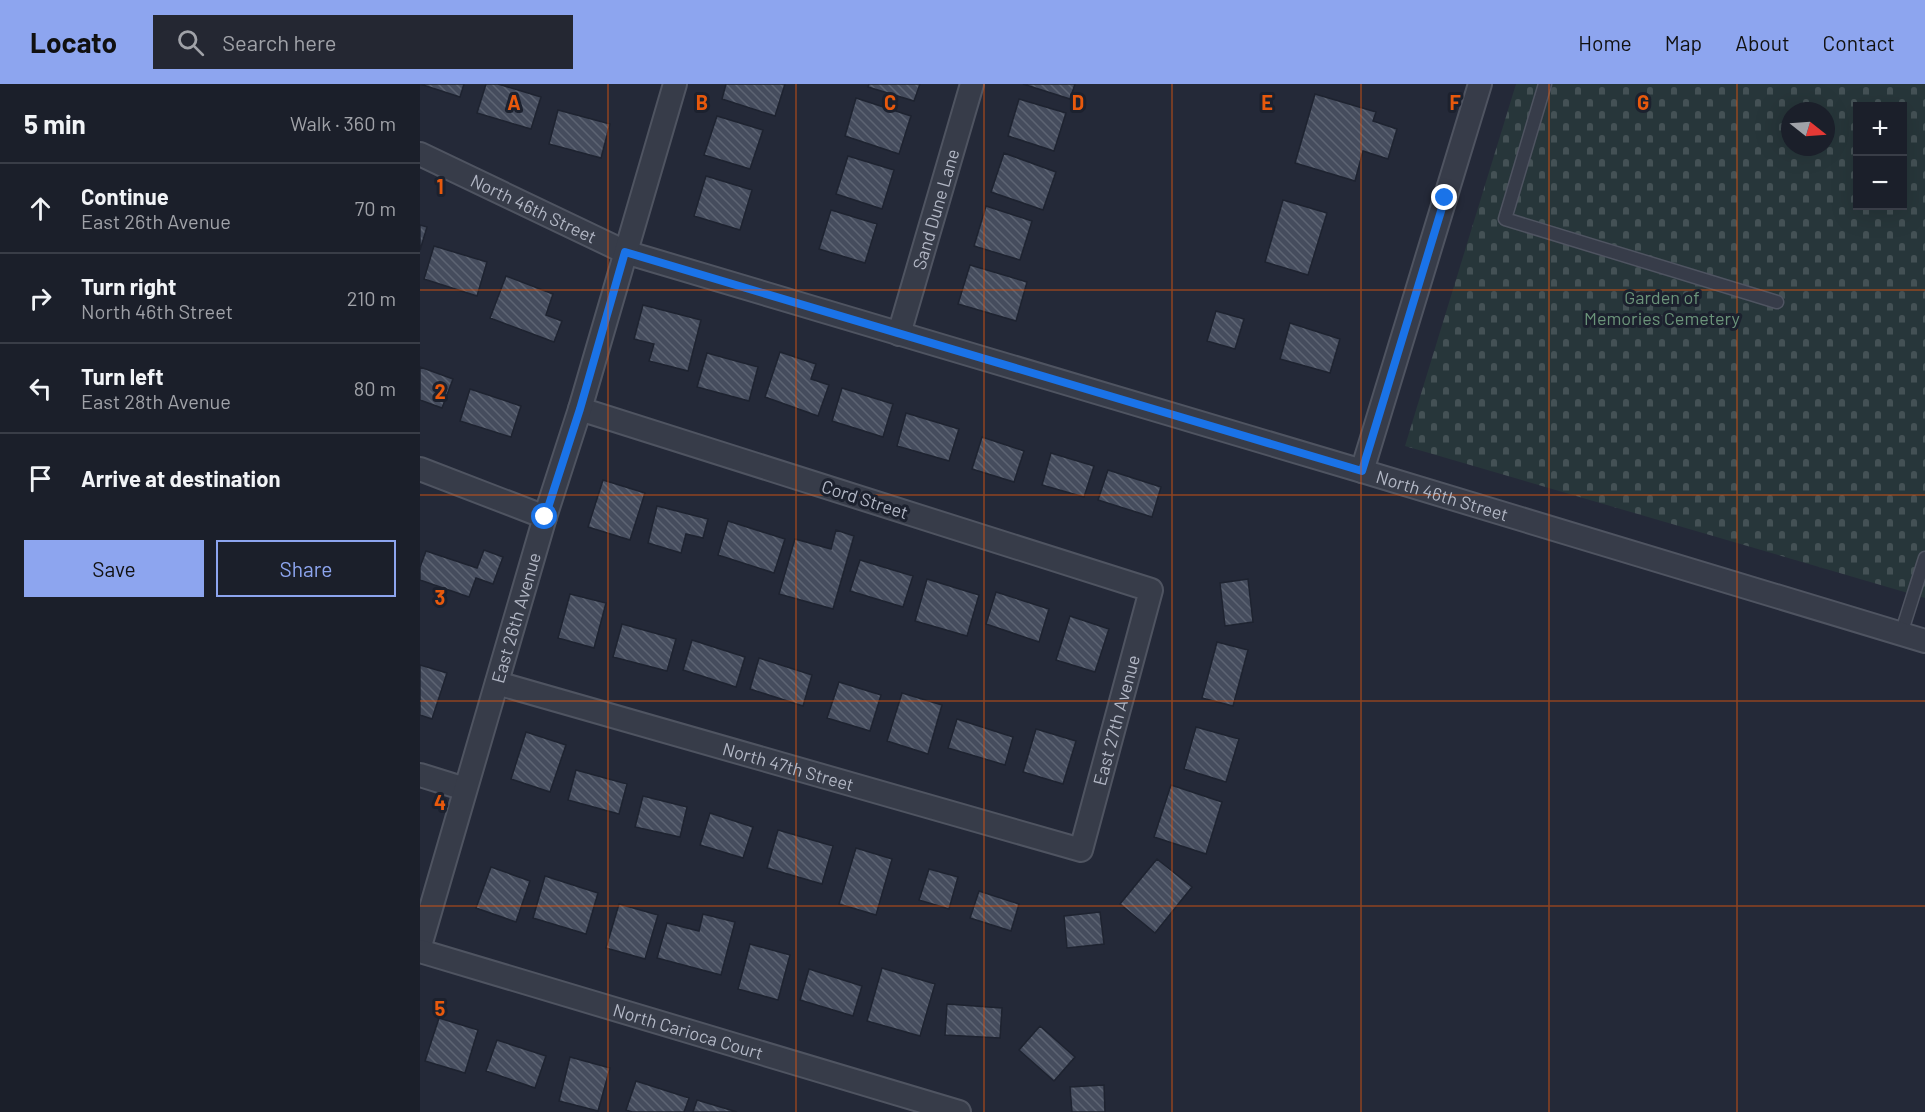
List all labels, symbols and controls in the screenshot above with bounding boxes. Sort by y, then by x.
search box [153,15,573,69]
text: Locato [30,25,117,59]
icon: search [174,26,207,59]
text: Search here [222,29,337,55]
text: Home [1578,30,1632,55]
text: Map [1665,30,1702,55]
text: About [1735,30,1790,55]
text: Contact [1823,30,1895,55]
text: A [507,90,521,114]
text: B [696,90,708,114]
text: C [884,90,896,114]
text: D [1072,90,1084,114]
text: E [1261,90,1273,114]
text: F [1449,90,1461,114]
text: G [1637,90,1649,114]
north arrow [1781,102,1835,156]
map controls [1853,102,1907,210]
button: + [1853,102,1907,156]
text: 5 min [24,108,86,139]
text: Walk · 360 m [290,111,396,135]
street label: Sand Dune Lane [907,146,963,272]
button: − [1853,156,1907,210]
street label: North 46th Street [467,169,600,248]
text: 1 [436,174,444,198]
text: Continue [81,183,169,209]
route end [1431,184,1457,210]
icon: ahead [24,192,57,225]
text: 70 m [355,196,396,220]
text: East 26th Avenue [81,209,231,233]
text: Turn right [81,273,176,299]
icon: right [24,282,57,315]
text: 210 m [347,286,396,310]
park label: Garden of Memories Cemetery [1584,286,1740,329]
text: North 46th Street [81,299,233,323]
text: Turn left [81,363,164,389]
icon: left [24,372,57,405]
text: 80 m [354,376,396,400]
text: 2 [434,379,446,403]
text: East 28th Avenue [81,389,231,413]
icon: arrive [24,462,57,495]
text: Arrive at destination [81,465,280,491]
street label: North 46th Street [1374,465,1511,526]
street label: Cord Street [819,475,911,523]
route start [531,503,557,529]
button: Save [24,540,204,597]
button: Share [216,540,396,597]
street label: East 26th Avenue [486,550,545,686]
text: 3 [435,585,445,609]
street label: East 27th Avenue [1088,652,1144,788]
street label: North 47th Street [720,737,857,796]
text: 4 [434,790,446,814]
text: 5 [435,996,446,1020]
street label: North Carioca Court [611,998,766,1064]

